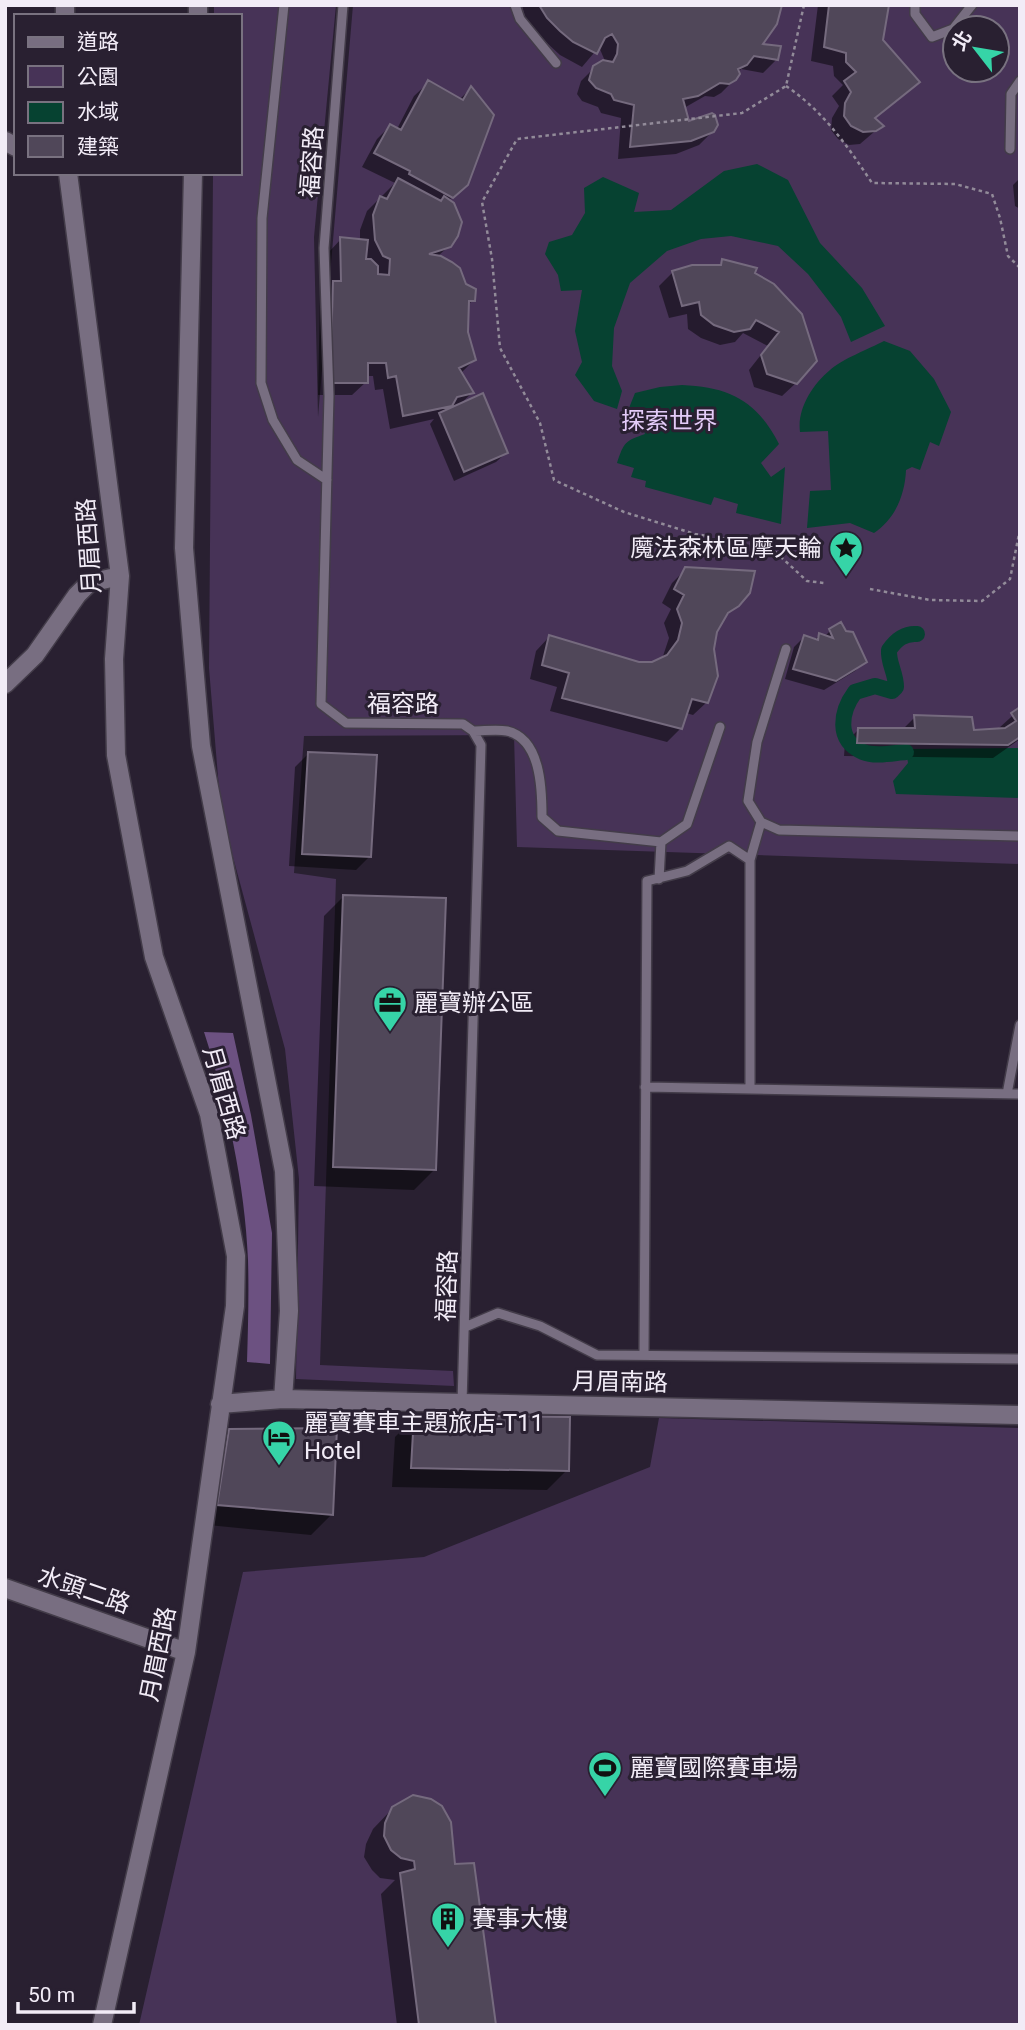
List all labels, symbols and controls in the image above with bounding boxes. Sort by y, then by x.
legend [14,14,242,175]
north arrow [941,14,1011,84]
text: 北 [947,26,977,55]
text: 道路 [77,30,119,54]
text: 公園 [77,65,119,89]
text: 水域 [77,100,119,124]
street label: 福容路 [296,125,328,199]
text: 建築 [77,135,119,159]
park label: 探索世界 [621,407,717,435]
street label: 月眉西路 [72,497,106,595]
place icon: 魔法森林區摩天輪 [827,529,865,578]
place label: 魔法森林區摩天輪 [630,534,822,562]
street label: 福容路 [367,690,439,718]
office icon: 麗寶辦公區 [371,984,409,1033]
place label: 麗寶辦公區 [414,989,534,1017]
street label: 月眉西路 [197,1043,251,1143]
street label: 福容路 [432,1250,462,1322]
street label: 月眉南路 [572,1367,668,1397]
place label: 麗寶賽車主題旅店-T11 Hotel [304,1409,544,1465]
hotel icon: 麗寶賽車主題旅店-T11 Hotel [260,1418,298,1467]
street label: 水頭二路 [34,1561,134,1619]
street label: 月眉西路 [135,1604,181,1704]
sports icon: 麗寶國際賽車場 [586,1749,624,1798]
place label: 麗寶國際賽車場 [630,1754,798,1782]
building icon: 賽事大樓 [429,1900,467,1949]
place label: 賽事大樓 [472,1905,568,1933]
scale bar [18,1970,133,2014]
text: 50 m [28,1983,75,2007]

